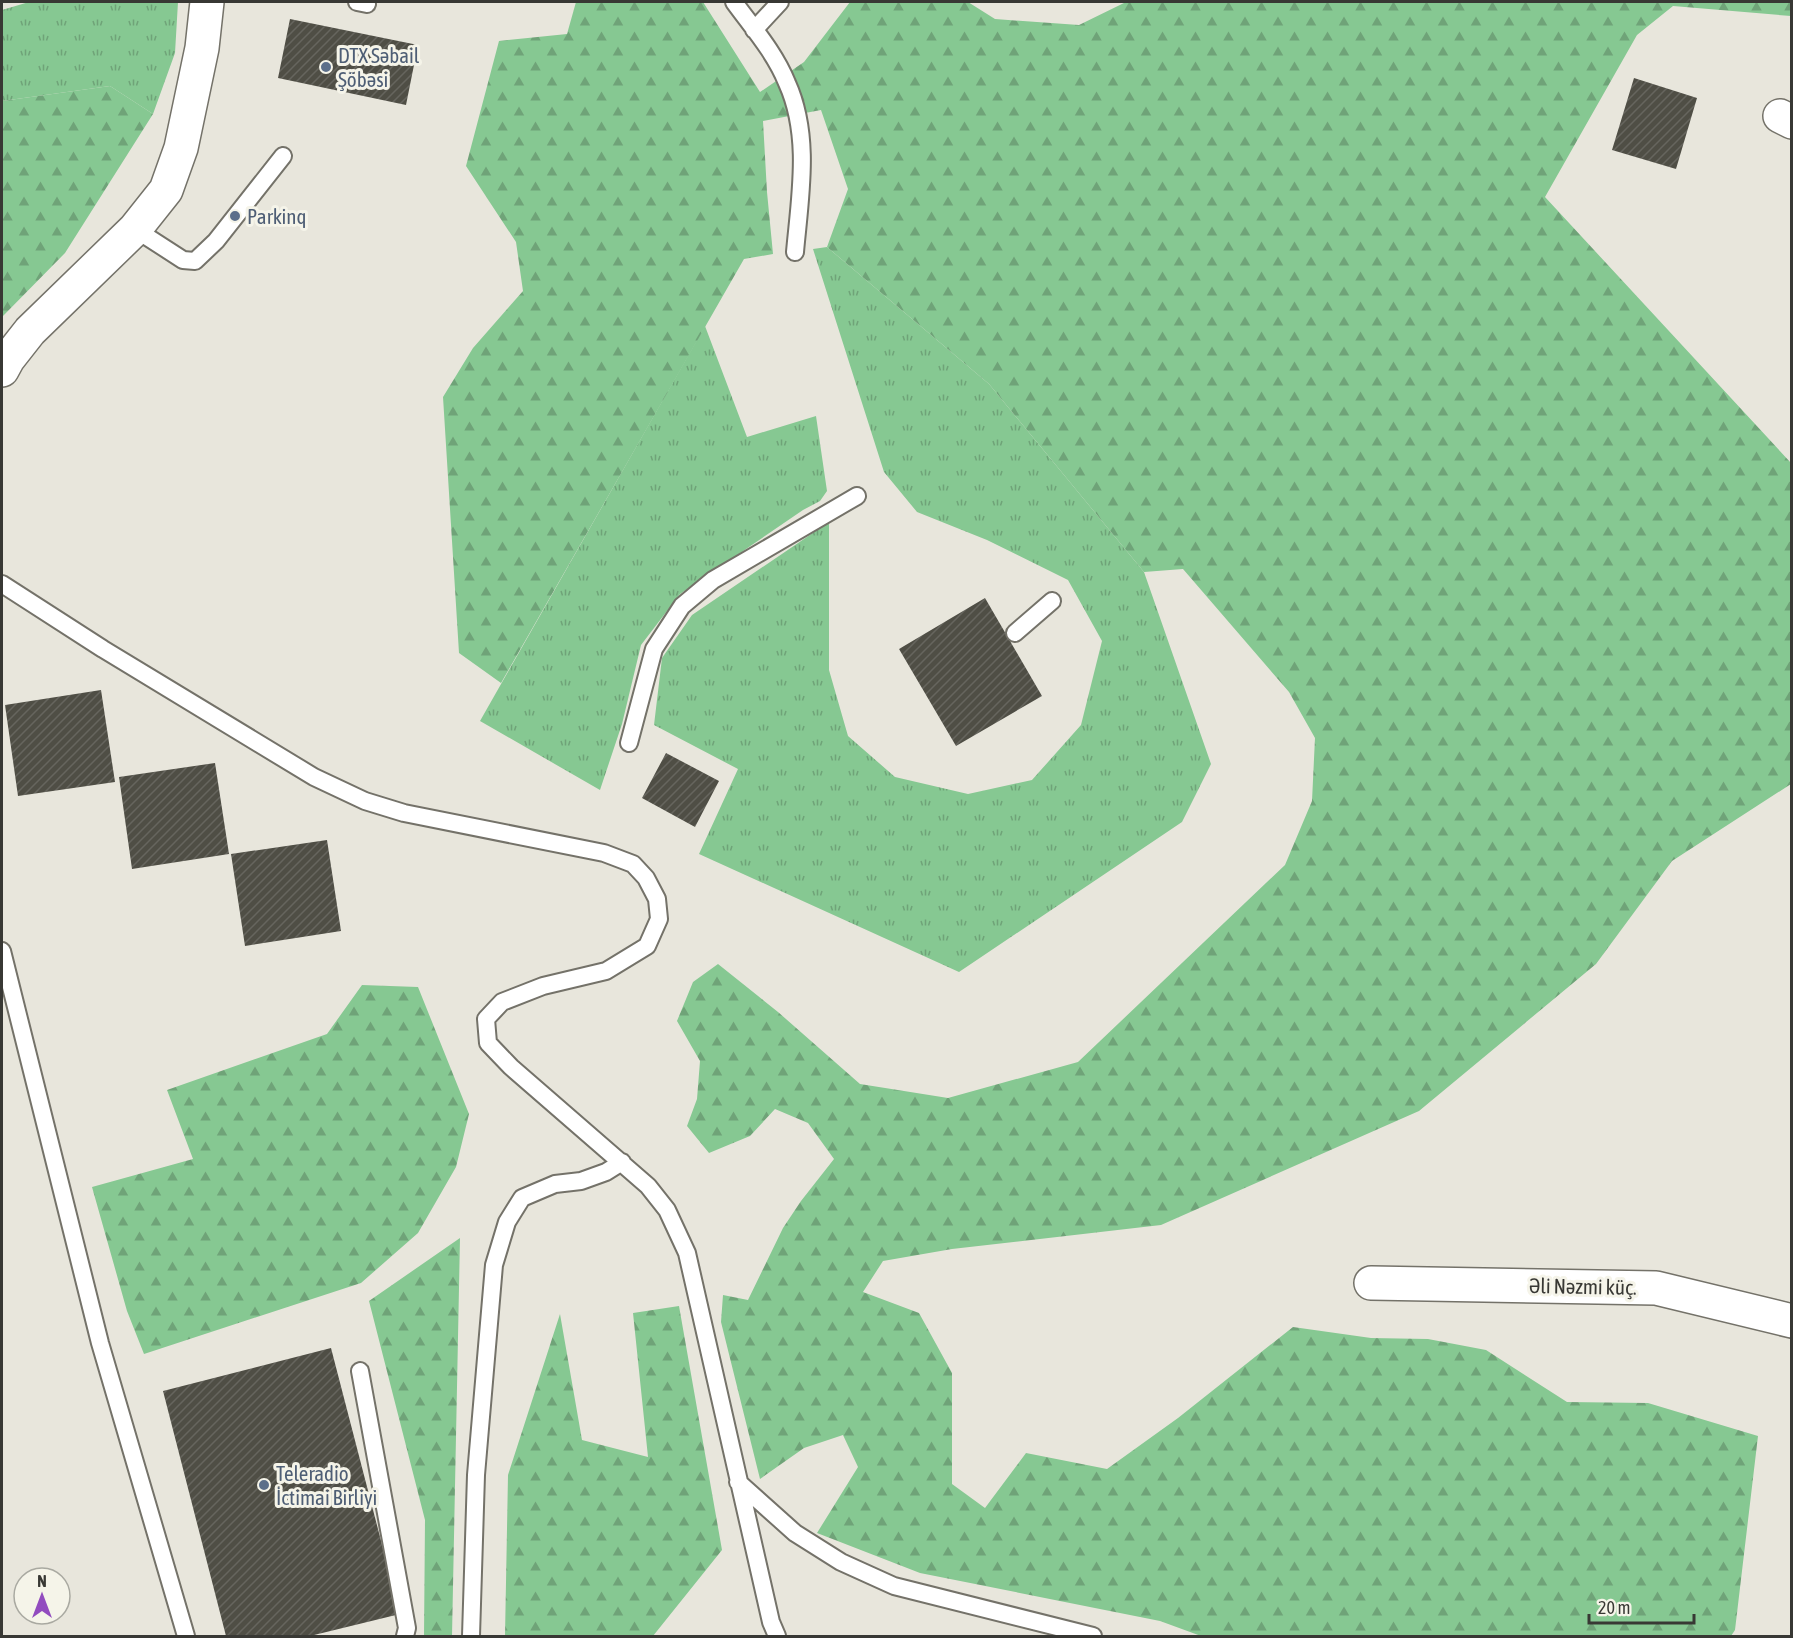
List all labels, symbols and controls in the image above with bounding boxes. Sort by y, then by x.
place label: DTX Səbail Şöbəsi [338,43,420,91]
marker: DTX Səbail Şöbəsi [319,60,333,74]
place label: Parkinq [247,204,306,228]
marker: Parkinq [228,209,242,223]
street label: Əli Nəzmi küç. [1529,1273,1637,1299]
place label: Teleradio İctimai Birliyi [276,1461,377,1509]
marker: Teleradio İctimai Birliyi [257,1478,271,1492]
north arrow [12,1566,72,1626]
text: N [37,1572,47,1590]
scale bar [1589,1587,1694,1625]
text: 20 m [1598,1597,1630,1618]

